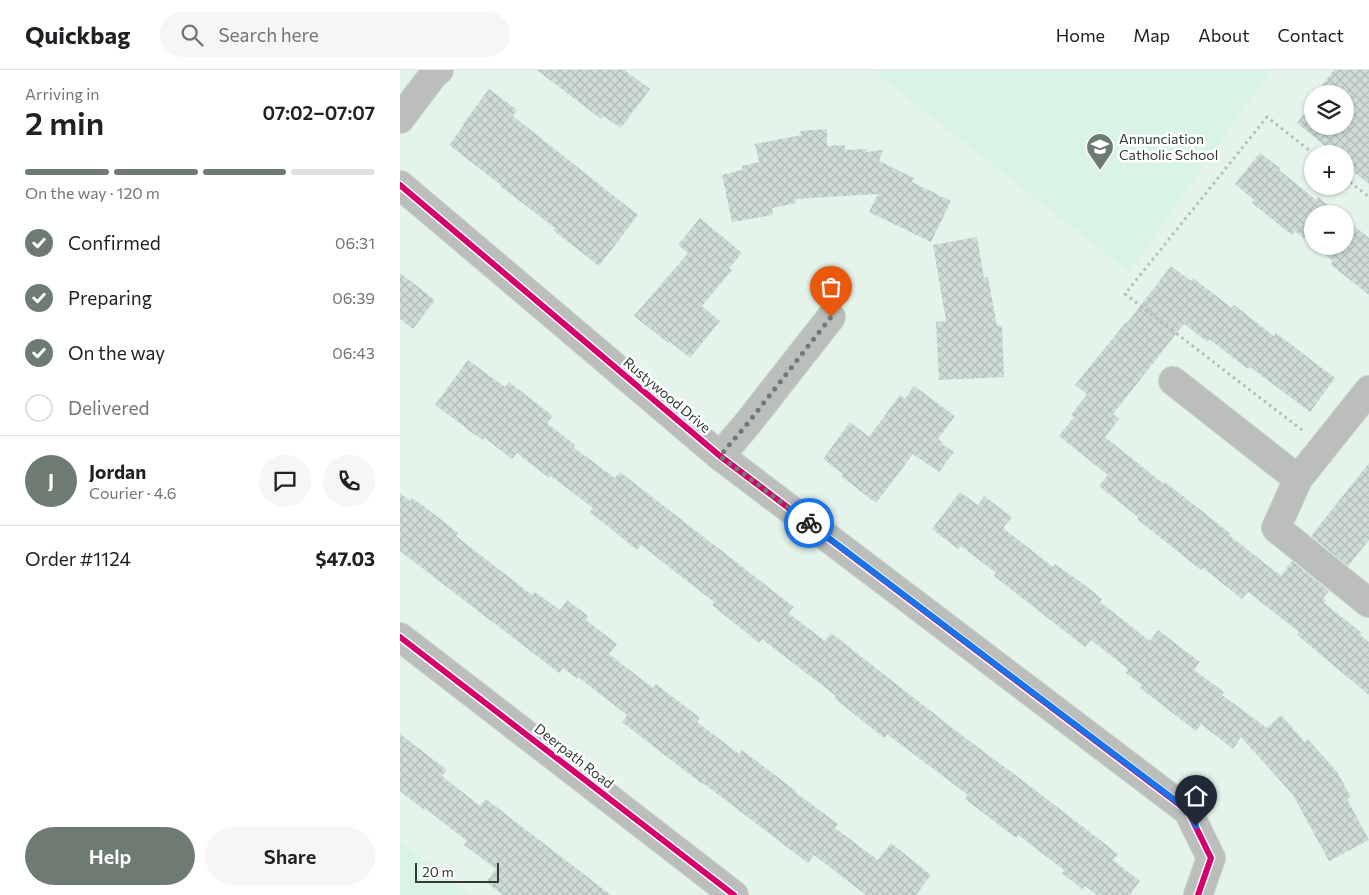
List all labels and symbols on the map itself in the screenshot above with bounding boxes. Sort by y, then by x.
place label: Annunciation Catholic School [1119,130,1218,163]
school or university icon: Annunciation Catholic School [1085,132,1115,171]
pin [810,266,852,317]
street label: Rustywood Drive [620,353,714,436]
courier [784,498,834,548]
street label: Deerpath Road [531,720,617,792]
pin [1175,775,1217,826]
scale bar [415,860,499,883]

